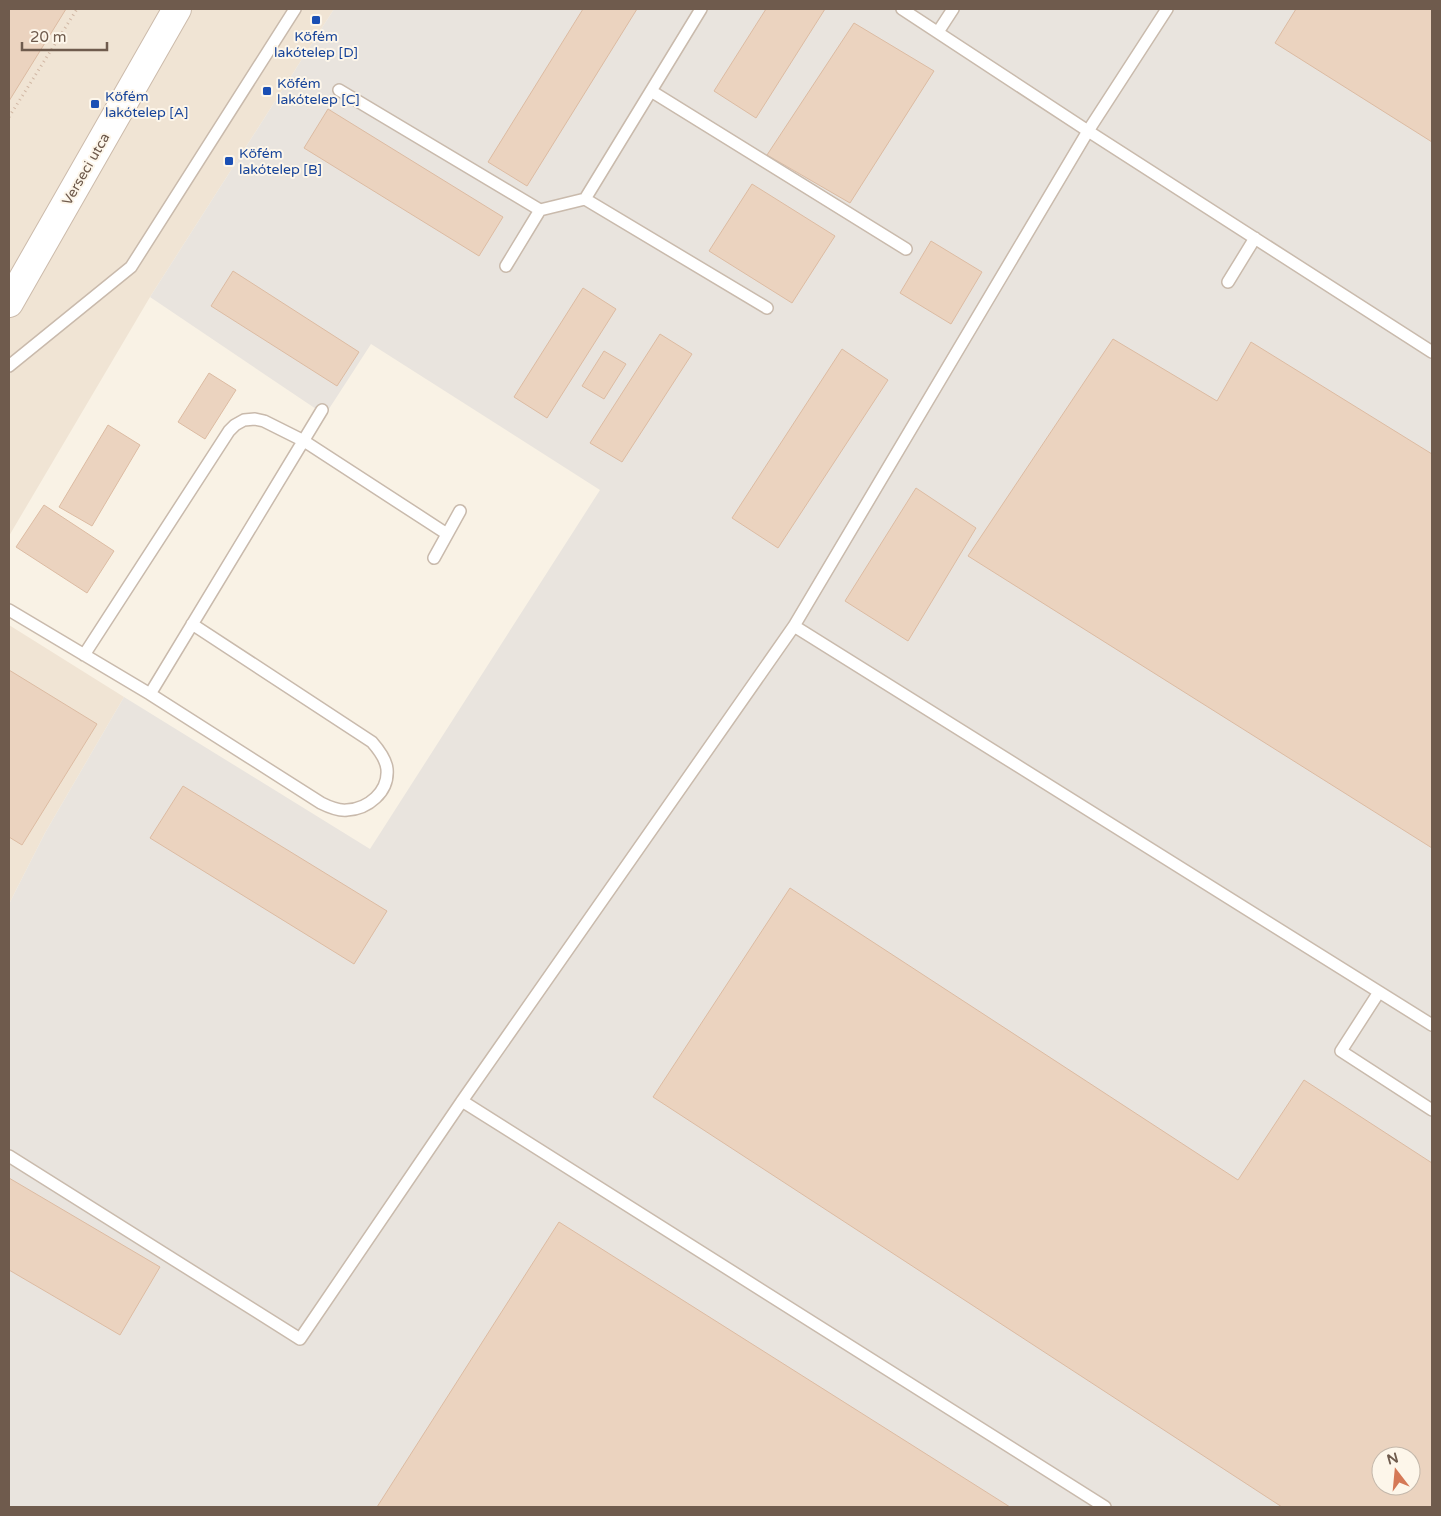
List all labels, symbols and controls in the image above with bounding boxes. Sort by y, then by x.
marker: Köfém lakótelep [D] [310,14,322,26]
scale bar [22,20,108,52]
text: 20 m [30,28,67,46]
place label: Köfém lakótelep [D] [274,28,358,61]
place label: Köfém lakótelep [C] [277,75,360,108]
marker: Köfém lakótelep [C] [261,85,273,97]
place label: Köfém lakótelep [A] [105,88,188,121]
marker: Köfém lakótelep [A] [89,98,101,110]
street label: Verseci utca [58,130,114,208]
place label: Köfém lakótelep [B] [239,145,322,178]
marker: Köfém lakótelep [B] [223,155,235,167]
north arrow [1371,1446,1421,1496]
text: N [1385,1449,1400,1469]

